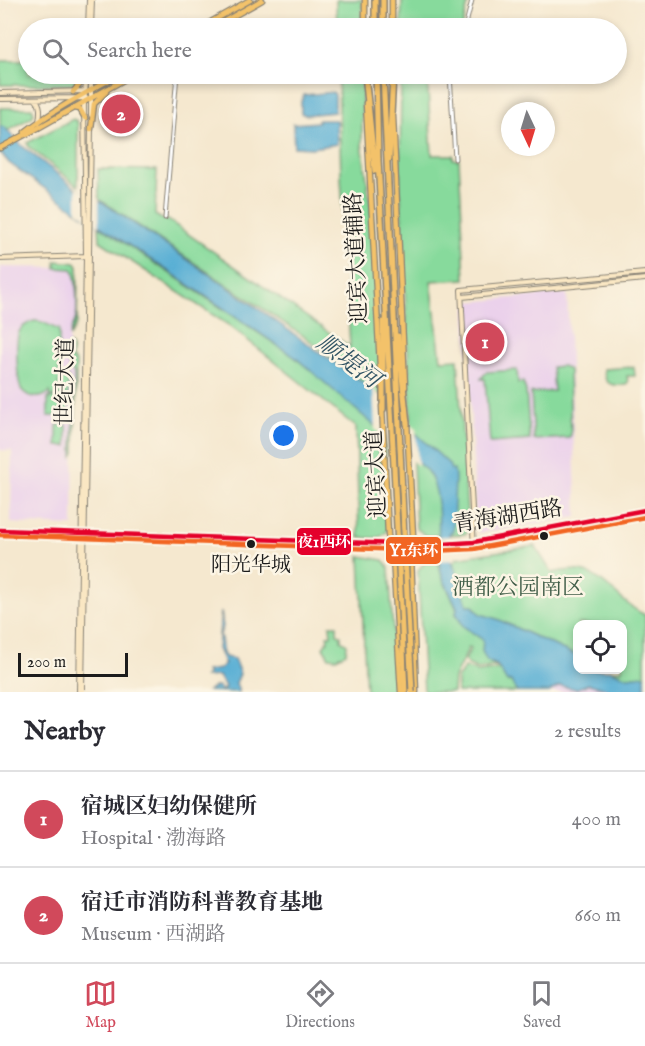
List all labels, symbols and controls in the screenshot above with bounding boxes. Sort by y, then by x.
search box [18,18,627,84]
icon: search [39,35,72,68]
text: Search here [87,37,192,65]
pin: 2 [102,92,140,136]
north arrow [501,102,555,156]
street label: 迎宾大道辅路 [340,191,374,325]
pin: 1 [466,320,504,364]
water label: 顺堤河 [310,328,389,398]
street label: 世纪大道 [51,338,81,426]
your location [269,421,298,450]
street label: 迎宾大道 [361,429,393,519]
street label: 青海湖西路 [451,495,565,539]
line badge: 夜1西环 [296,527,352,556]
unlabelled marker [538,530,550,542]
text: 夜1西环 [297,532,351,553]
line badge: Y1东环 [385,536,442,565]
marker: 阳光华城 [245,538,257,550]
text: Y1东环 [390,542,438,562]
place label: 阳光华城 [211,553,291,578]
park label: 酒都公园南区 [452,574,584,602]
map controls [573,620,627,674]
button: locate [573,620,627,674]
scale bar [18,650,128,678]
text: 200 m [27,653,66,673]
text: Nearby [24,715,105,748]
text: 2 results [554,719,621,744]
text: 宿城区妇幼保健所 [81,793,257,821]
text: 1 [40,807,47,832]
text: 400 m [572,807,621,832]
text: Hospital · 渤海路 [81,826,226,851]
text: 宿迁市消防科普教育基地 [81,889,323,917]
text: 2 [39,903,48,928]
text: 660 m [574,903,621,928]
text: Museum · 西湖路 [81,922,225,947]
tab: Map [84,977,117,1033]
tab: Directions [285,977,355,1033]
tab: Saved [523,977,561,1033]

